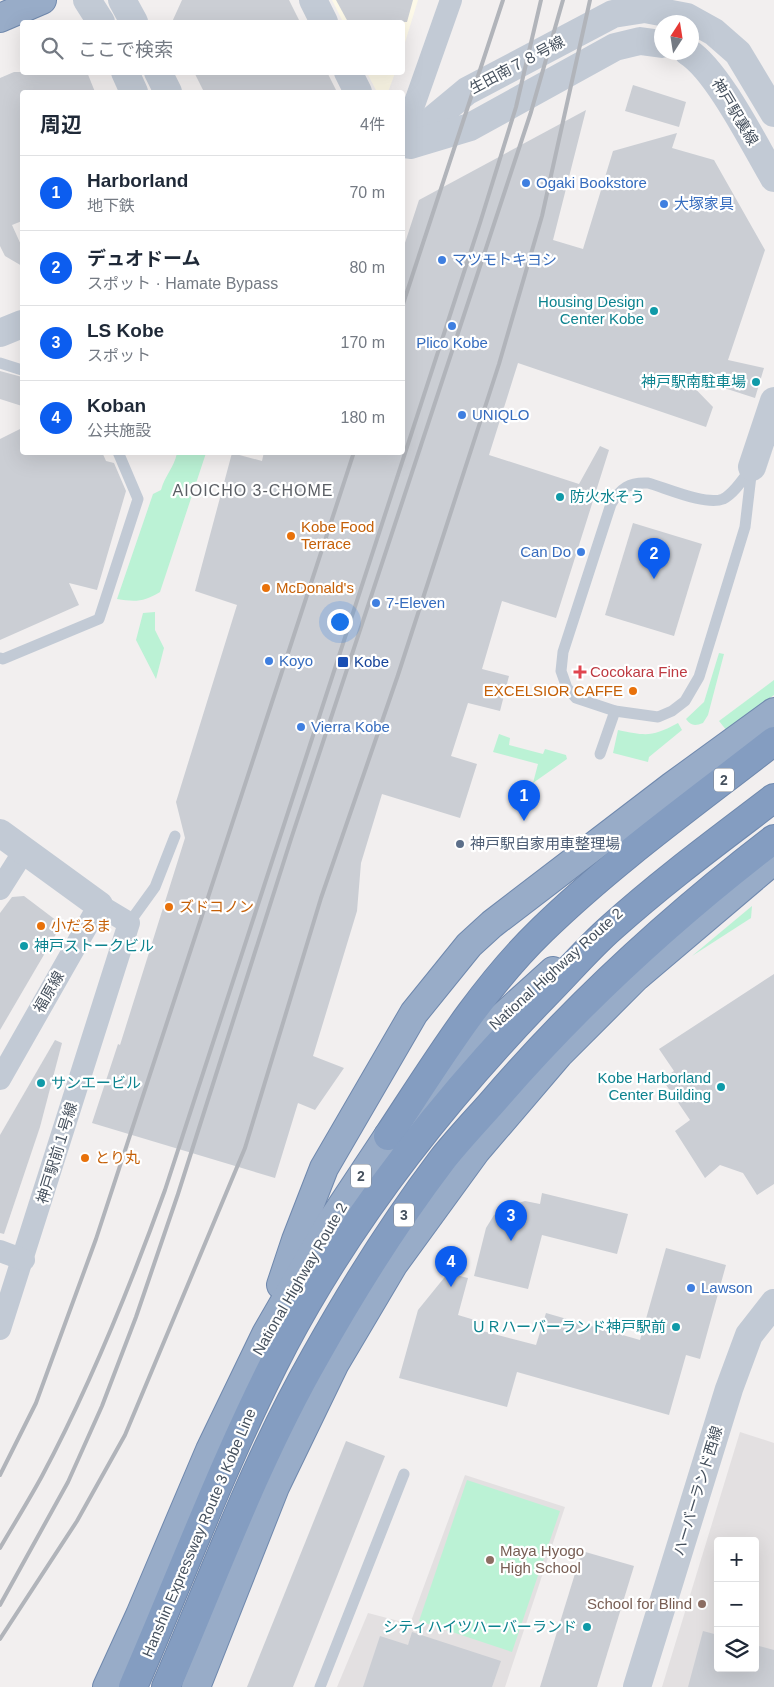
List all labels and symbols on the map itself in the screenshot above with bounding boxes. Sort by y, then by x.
north arrow [654,15,699,60]
street label: 生田南７８号線 [466,32,567,97]
street label: 神戸駅裏線 [709,75,762,148]
place label: Ogaki Bookstore [536,174,647,191]
marker: Ogaki Bookstore [520,177,532,189]
place label: 大塚家具 [674,195,734,212]
marker: 大塚家具 [658,198,670,210]
place label: マツモトキヨシ [452,251,557,268]
marker: マツモトキヨシ [436,254,448,266]
place label: Housing Design Center Kobe [538,293,644,327]
marker: Housing Design Center Kobe [648,305,660,317]
marker: Plico Kobe [446,320,458,332]
place label: Plico Kobe [416,334,488,351]
place label: 神戸駅南駐車場 [641,373,746,390]
marker: 神戸駅南駐車場 [750,376,762,388]
place label: UNIQLO [472,406,530,423]
marker: UNIQLO [456,409,468,421]
district label: AIOICHO 3-CHOME [173,482,333,499]
place label: 防火水そう [570,488,645,505]
marker: 防火水そう [554,491,566,503]
place label: Kobe Food Terrace [301,518,374,552]
marker: Kobe Food Terrace [285,530,297,542]
pin: 2 [638,538,670,579]
place label: Can Do [520,543,571,560]
marker: Can Do [575,546,587,558]
place label: McDonald's [276,579,354,596]
marker: McDonald's [260,582,272,594]
place label: 7-Eleven [386,594,445,611]
marker: 7-Eleven [370,597,382,609]
your location [327,609,353,635]
place label: Koyo [279,652,313,669]
place label: Kobe [354,653,389,670]
marker: Koyo [263,655,275,667]
marker: Kobe [336,655,350,669]
place label: Cocokara Fine [590,663,688,680]
marker: Cocokara Fine [574,666,586,678]
place label: EXCELSIOR CAFFE [484,682,623,699]
marker: EXCELSIOR CAFFE [627,685,639,697]
place label: Vierra Kobe [311,718,390,735]
marker: Vierra Kobe [295,721,307,733]
road number: 2 [714,768,734,792]
pin: 1 [508,780,540,821]
place label: 神戸駅自家用車整理場 [470,835,620,852]
marker: 神戸駅自家用車整理場 [454,838,466,850]
place label: ズドコノン [179,898,254,915]
marker: ズドコノン [163,901,175,913]
street label: National Highway Route 2 [486,904,626,1033]
place label: 小だるま [51,917,111,934]
marker: 小だるま [35,920,47,932]
place label: 神戸ストークビル [34,937,154,954]
marker: 神戸ストークビル [18,940,30,952]
street label: 福原線 [30,968,67,1015]
place label: Kobe Harborland Center Building [598,1069,711,1103]
place label: サンエービル [51,1074,141,1091]
marker: サンエービル [35,1077,47,1089]
marker: Kobe Harborland Center Building [715,1081,727,1093]
street label: 神戸駅前１号線 [33,1100,80,1206]
place label: とり丸 [95,1149,140,1166]
marker: とり丸 [79,1152,91,1164]
road number: 2 [351,1164,371,1188]
street label: National Highway Route 2 [249,1199,350,1358]
pin: 3 [495,1200,527,1241]
road number: 3 [394,1204,414,1226]
pin: 4 [435,1246,467,1287]
place label: Lawson [701,1279,753,1296]
marker: Lawson [685,1282,697,1294]
place label: ＵＲハーバーランド神戸駅前 [471,1318,666,1335]
marker: ＵＲハーバーランド神戸駅前 [670,1321,682,1333]
street label: Hanshin Expressway Route 3 Kobe Line [138,1406,259,1660]
street label: ハーバーランド西線 [670,1424,725,1558]
place label: Maya Hyogo High School [500,1542,584,1576]
marker: Maya Hyogo High School [484,1554,496,1566]
place label: School for Blind [587,1595,692,1612]
marker: School for Blind [696,1598,708,1610]
place label: シティハイツハーバーランド [383,1618,577,1635]
marker: シティハイツハーバーランド [581,1621,593,1633]

